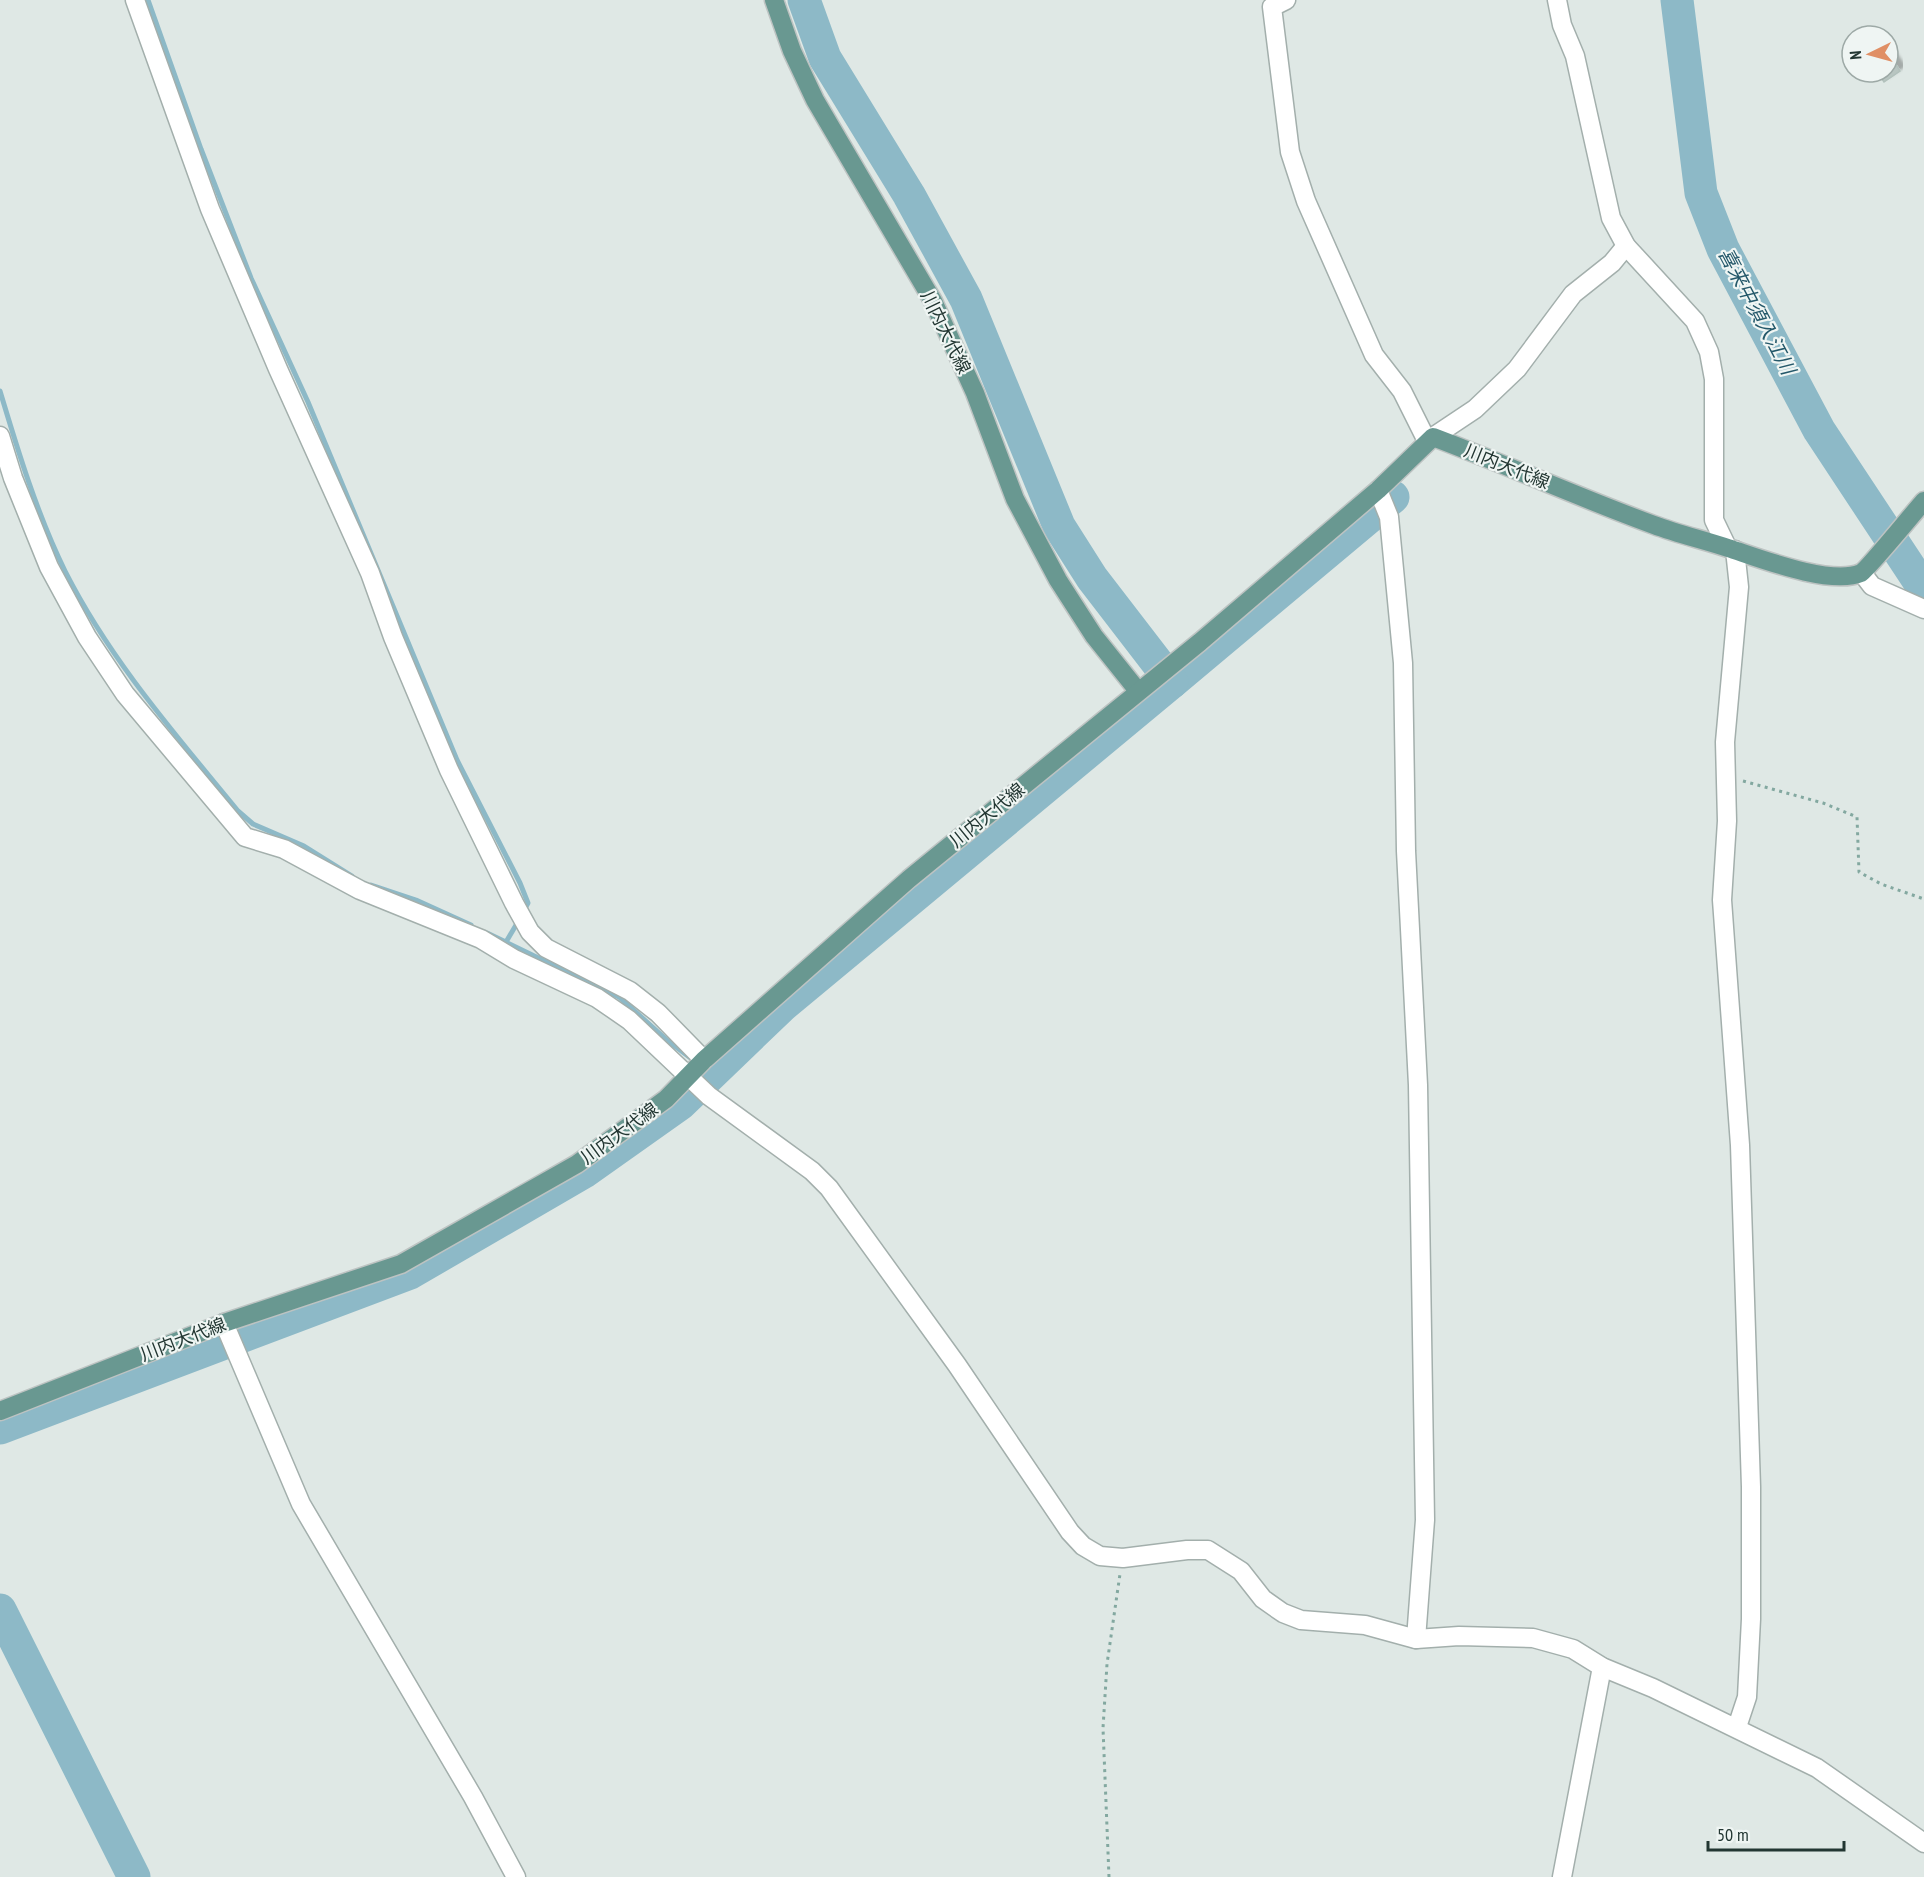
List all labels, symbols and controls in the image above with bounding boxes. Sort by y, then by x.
north arrow [1840,24,1900,84]
text: N [1845,50,1865,60]
water label: 喜来中須入江川 [1713,243,1802,381]
street label: 川内大代線 [916,287,976,377]
street label: 川内大代線 [1461,438,1553,494]
street label: 川内大代線 [945,778,1029,852]
street label: 川内大代線 [576,1097,662,1169]
street label: 川内大代線 [137,1312,229,1366]
scale bar [1708,1814,1844,1852]
text: 50 m [1717,1823,1749,1846]

